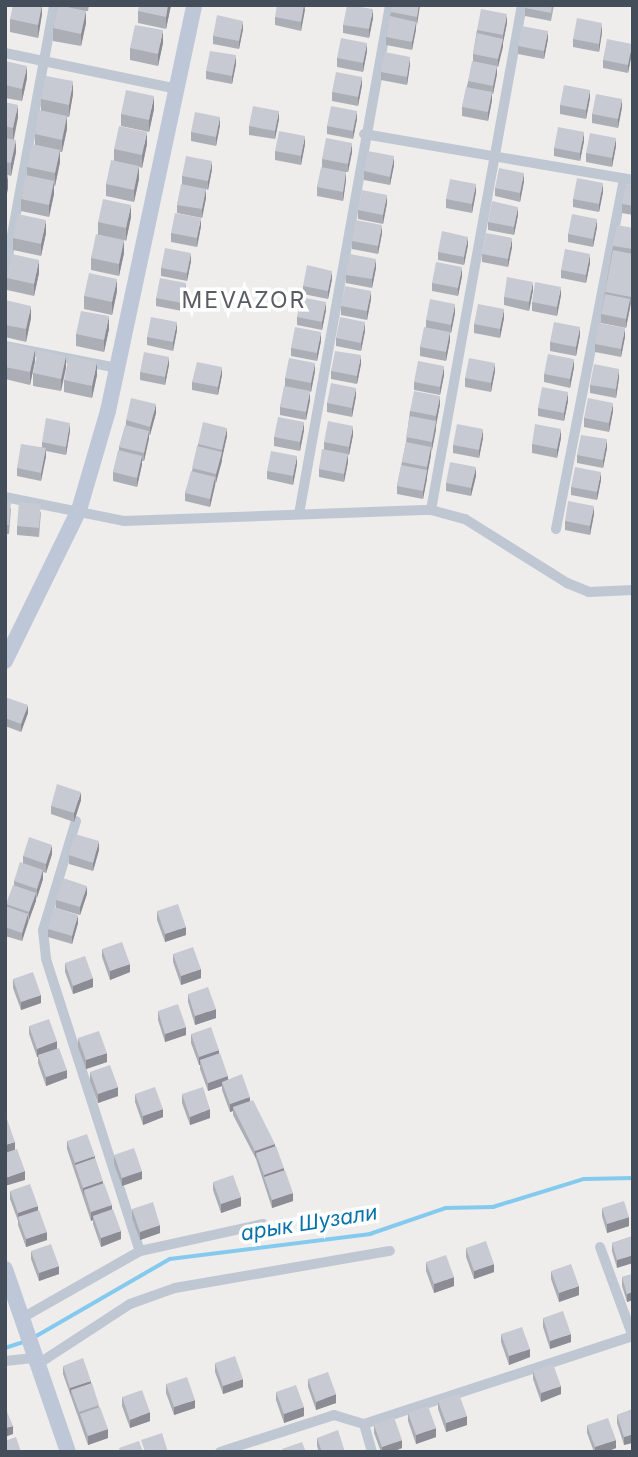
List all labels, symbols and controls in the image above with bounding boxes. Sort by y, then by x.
district label: MEVAZOR [182,286,306,314]
water label: арык Шузали [239,1200,379,1246]

